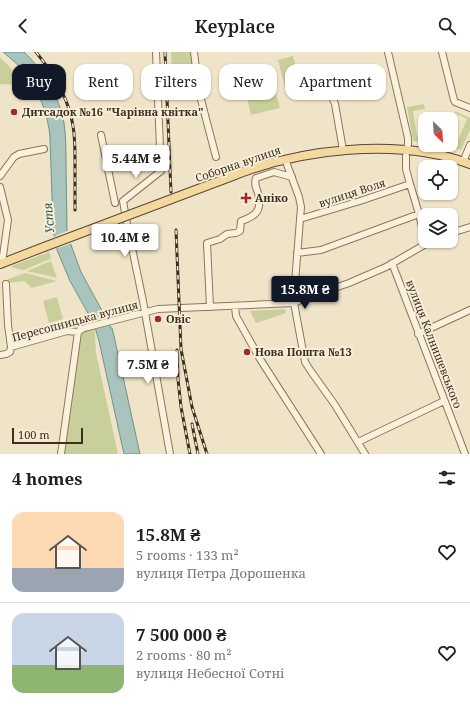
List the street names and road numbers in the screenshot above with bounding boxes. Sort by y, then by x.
street label: Соборна вулиця [193,142,283,185]
street label: вулиця Воля [316,175,387,210]
street label: вулиця Калнишевського [403,277,466,410]
street label: Пересопницька вулиця [10,296,140,345]

